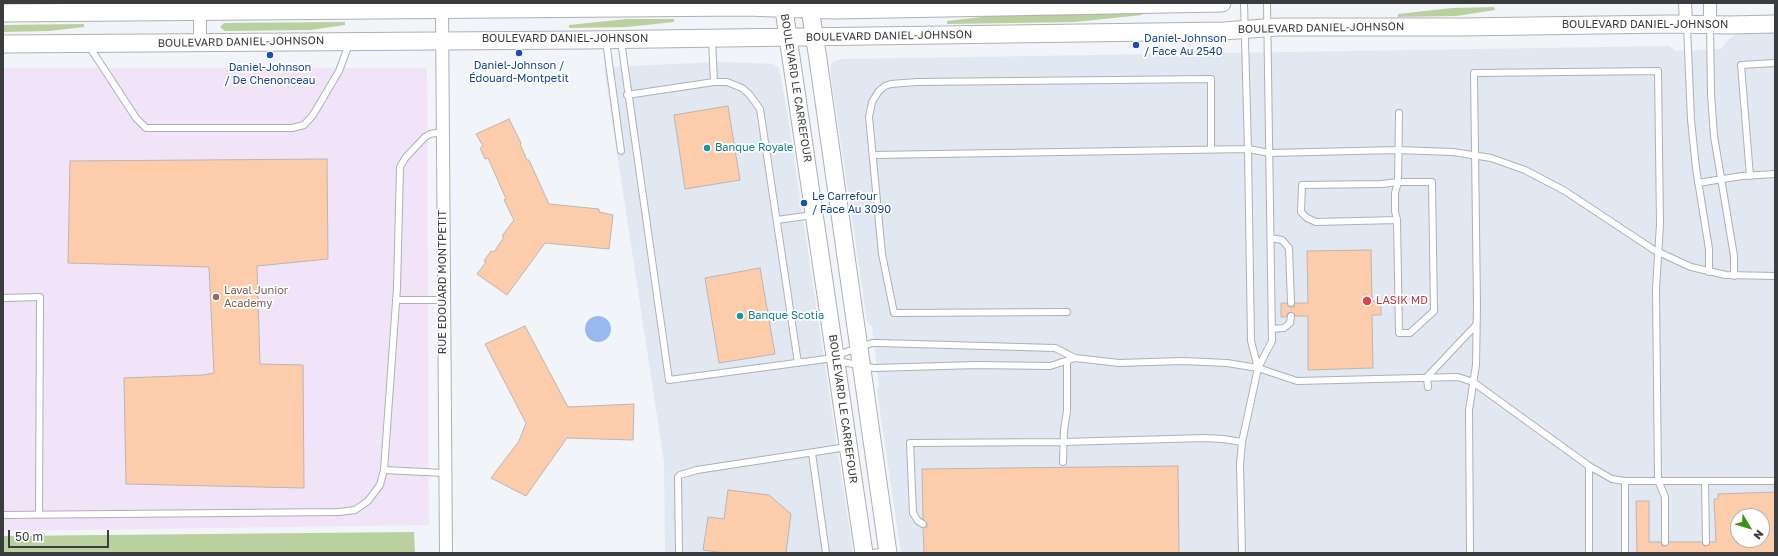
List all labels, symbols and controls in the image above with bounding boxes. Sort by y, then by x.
street label: BOULEVARD LE CARREFOUR [778,13,814,163]
street label: BOULEVARD DANIEL-JOHNSON [1562,18,1728,32]
street label: BOULEVARD DANIEL-JOHNSON [1238,20,1404,36]
street label: BOULEVARD DANIEL-JOHNSON [806,28,972,44]
street label: BOULEVARD DANIEL-JOHNSON [482,32,648,46]
place label: Daniel-Johnson / Face Au 2540 [1144,32,1227,58]
street label: BOULEVARD DANIEL-JOHNSON [158,34,324,50]
marker: Daniel-Johnson / Face Au 2540 [1131,40,1141,50]
marker: Daniel-Johnson / Édouard-Montpetit [514,48,524,58]
marker: Daniel-Johnson / De Chenonceau [265,50,275,60]
place label: Daniel-Johnson / Édouard-Montpetit [469,59,569,85]
place label: Daniel-Johnson / De Chenonceau [225,61,315,87]
place label: Banque Royale [715,141,793,155]
marker: Banque Royale [702,143,712,153]
place label: Le Carrefour / Face Au 3090 [812,190,891,216]
marker: Le Carrefour / Face Au 3090 [799,198,809,208]
street label: RUE EDOUARD MONTPETIT [436,210,450,354]
place label: Laval Junior Academy [224,284,288,310]
marker: Laval Junior Academy [211,292,221,302]
place label: LASIK MD [1376,294,1428,308]
marker: LASIK MD [1361,295,1373,307]
place label: Banque Scotia [748,309,824,323]
marker: Banque Scotia [735,311,745,321]
street label: BOULEVARD LE CARREFOUR [826,334,860,484]
north arrow [1730,508,1770,548]
scale bar [10,522,111,548]
text: N [1751,528,1767,542]
text: 50 m [15,529,43,544]

